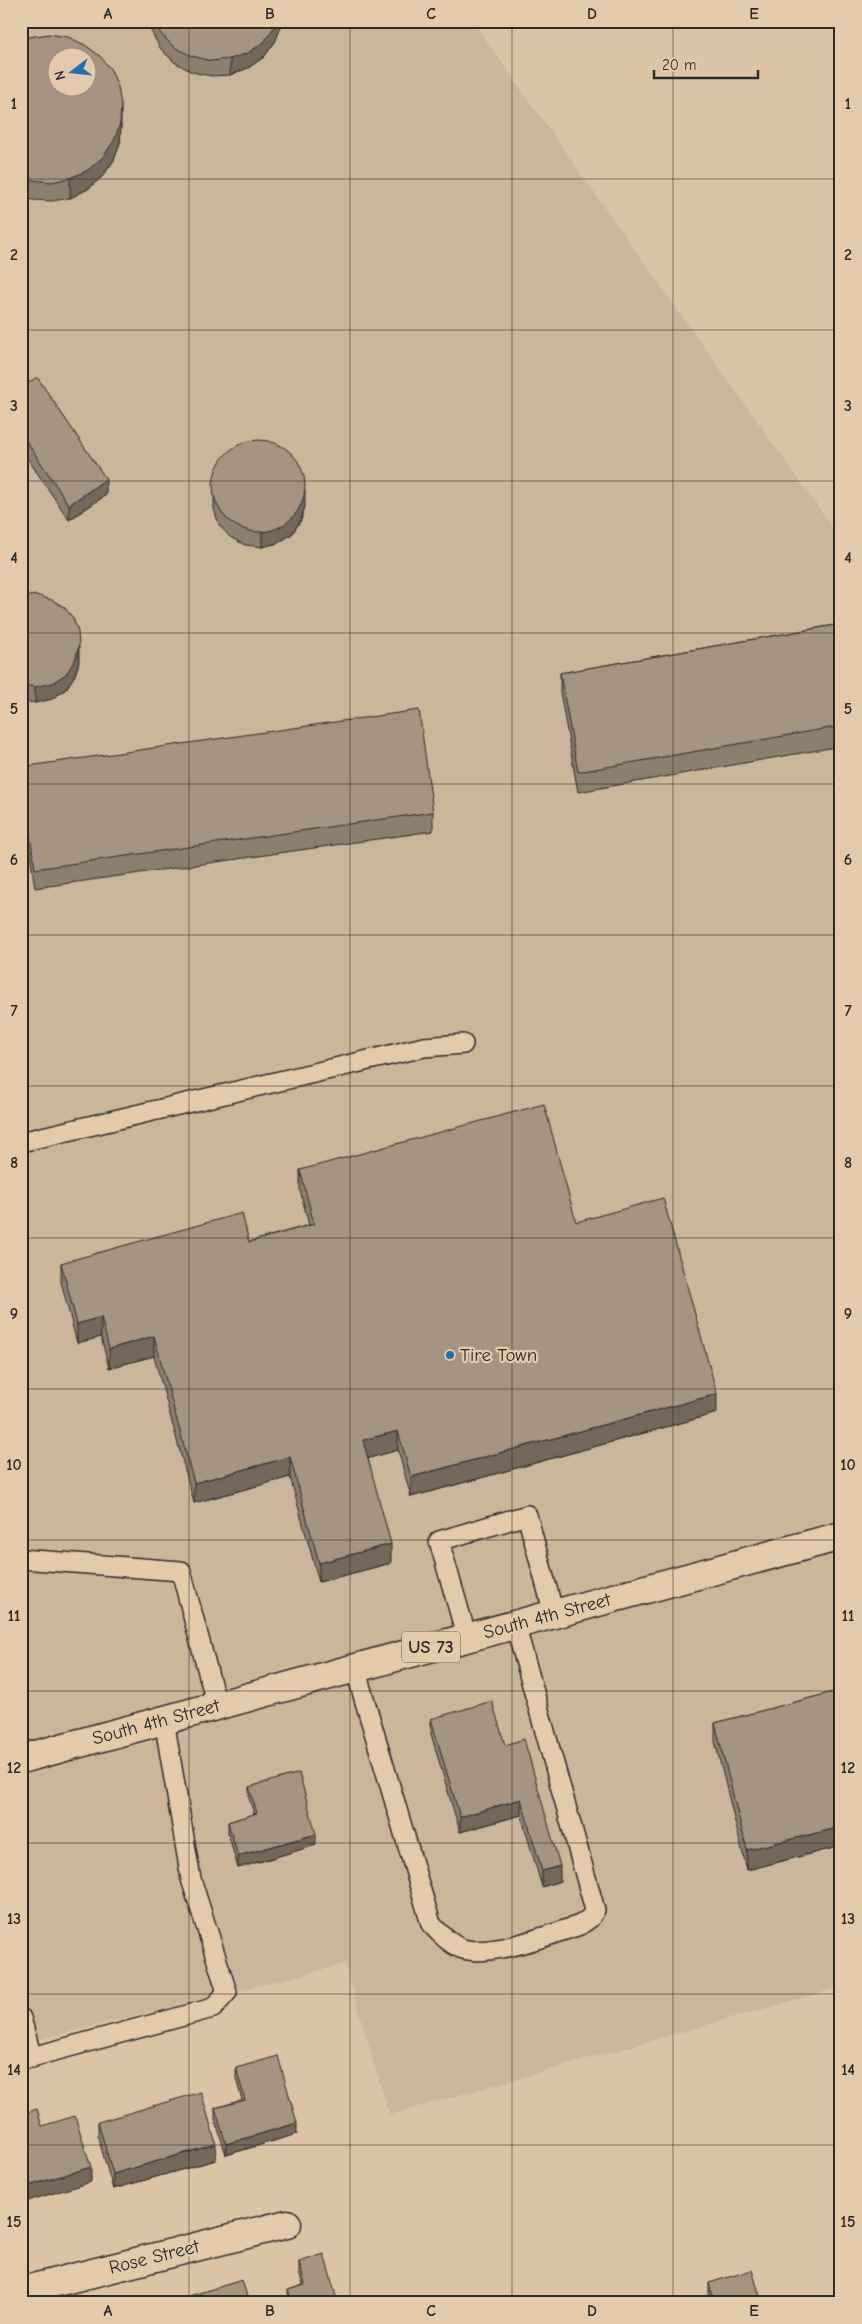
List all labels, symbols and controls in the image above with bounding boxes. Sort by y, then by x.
text: A [104,5,113,23]
text: B [265,5,275,23]
text: C [426,5,436,23]
text: D [587,5,597,23]
text: E [749,5,759,23]
north arrow [48,48,98,98]
scale bar [654,48,758,80]
text: 20 m [662,56,696,74]
text: N [51,69,69,82]
text: 1 [11,95,17,113]
text: 1 [845,95,851,113]
text: 2 [10,246,18,264]
text: 2 [844,246,852,264]
text: 3 [10,397,18,415]
text: 3 [844,397,852,415]
text: 4 [10,549,18,567]
text: 4 [844,549,852,567]
text: 5 [10,700,18,718]
text: 5 [844,700,852,718]
text: 6 [10,851,18,869]
text: 6 [844,851,852,869]
text: 7 [10,1002,18,1020]
text: 7 [844,1002,852,1020]
text: 8 [10,1154,18,1172]
text: 8 [844,1154,852,1172]
text: 9 [10,1305,18,1323]
text: 9 [844,1305,852,1323]
place label: Tire Town [460,1344,537,1366]
marker: Tire Town [444,1349,456,1361]
text: 10 [6,1456,22,1474]
text: 10 [840,1456,856,1474]
street label: South 4th Street [481,1588,614,1644]
text: 11 [8,1607,20,1625]
text: 11 [842,1607,854,1625]
road number: US 73 [402,1631,460,1662]
street label: South 4th Street [90,1694,223,1750]
text: 12 [7,1759,21,1777]
text: 12 [841,1759,855,1777]
text: 13 [7,1910,21,1928]
text: 13 [841,1910,855,1928]
text: 14 [7,2061,21,2079]
text: 14 [841,2061,855,2079]
text: 15 [7,2213,21,2231]
text: 15 [841,2213,855,2231]
street label: Rose Street [107,2235,202,2279]
text: A [104,2302,113,2320]
text: B [265,2302,275,2320]
text: C [426,2302,436,2320]
text: D [587,2302,597,2320]
text: E [749,2302,759,2320]

